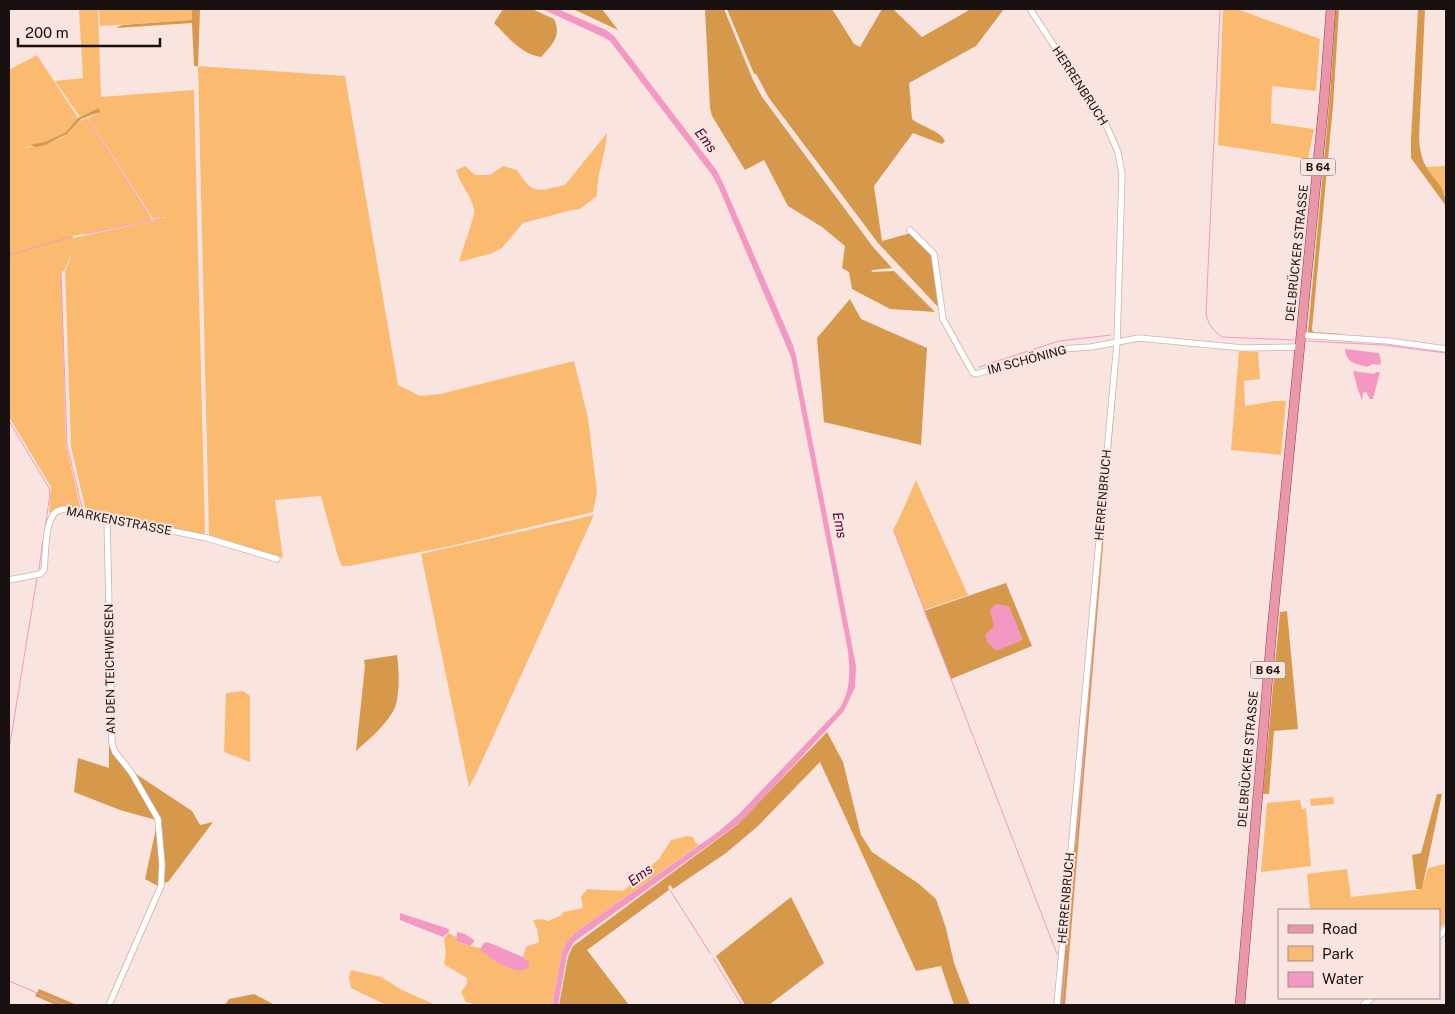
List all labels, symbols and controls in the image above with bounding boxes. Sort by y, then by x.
scale bar [18,15,160,47]
text: 200 m [25,24,69,41]
street label: HERRENBRUCH [1049,44,1111,128]
water label: Ems [692,125,720,156]
road number: B 64 [1300,158,1336,176]
street label: DELBRÜCKER STRASSE [1283,184,1311,322]
street label: IM SCHÖNING [986,343,1068,377]
street label: HERRENBRUCH [1092,449,1114,541]
street label: MARKENSTRASSE [65,504,173,538]
water label: Ems [830,510,850,540]
street label: AN DEN TEICHWIESEN [102,604,118,734]
road number: B 64 [1250,662,1286,678]
street label: DELBRÜCKER STRASSE [1235,690,1261,828]
street label: HERRENBRUCH [1055,852,1077,944]
water label: Ems [625,861,656,889]
legend [1278,909,1440,999]
text: Road [1322,920,1358,937]
text: Park [1322,945,1354,962]
text: Water [1322,970,1364,987]

